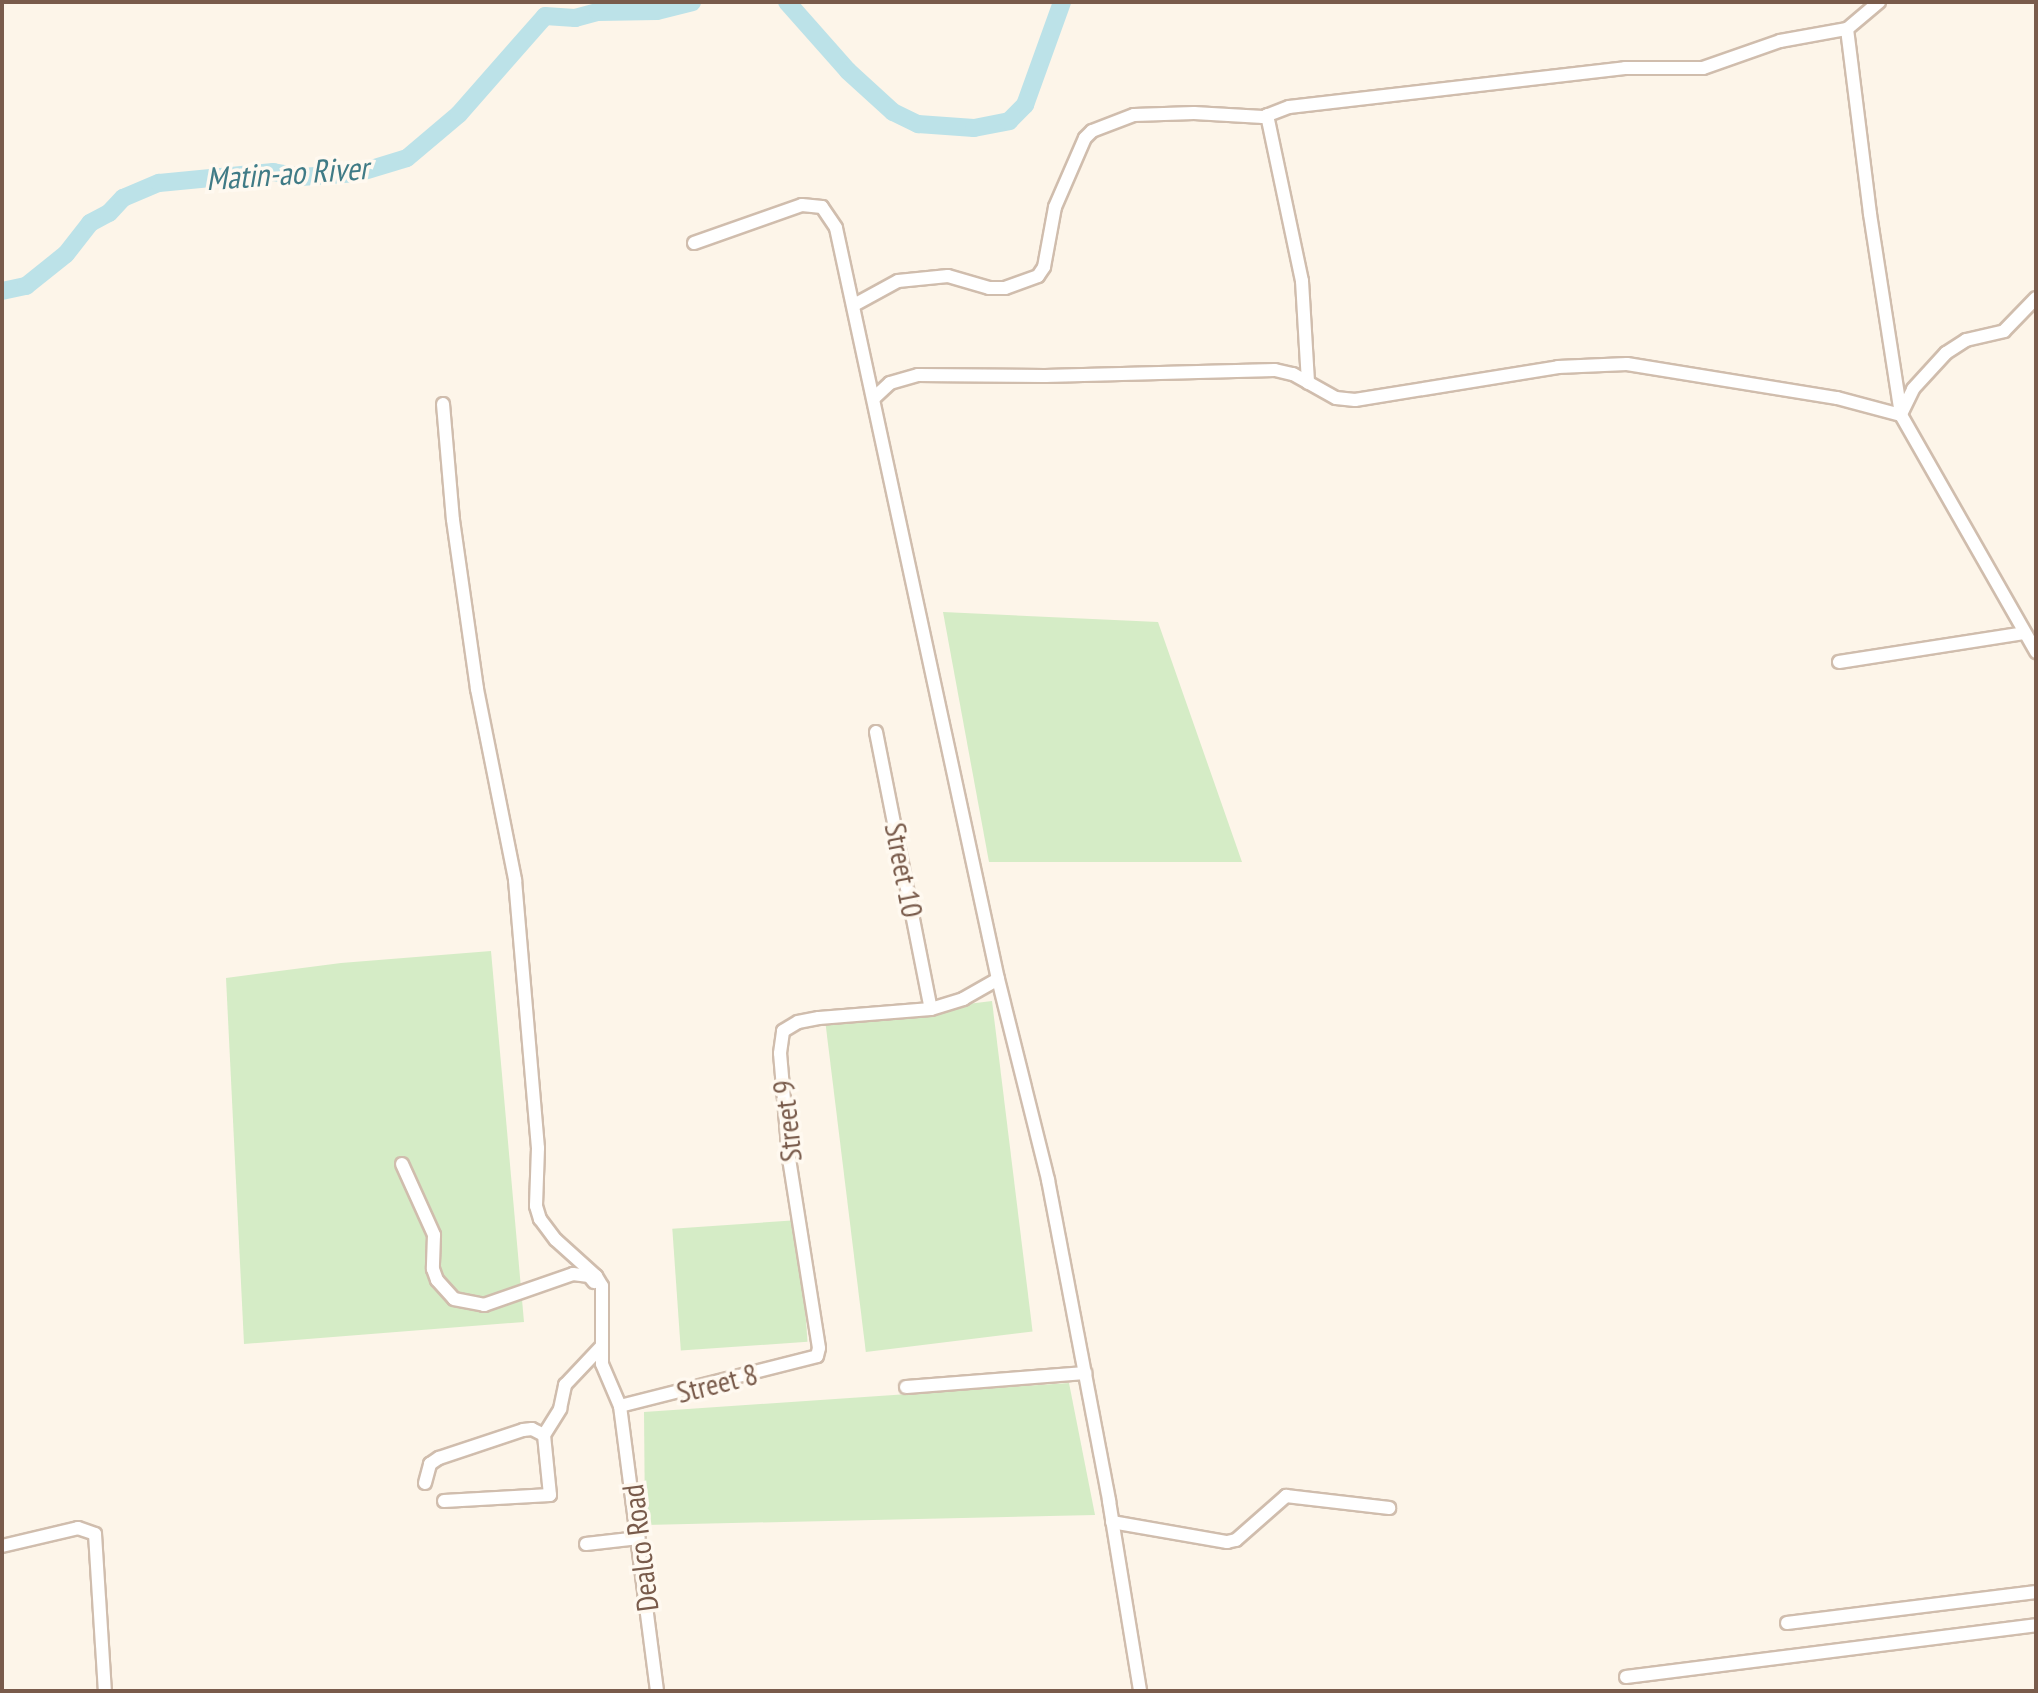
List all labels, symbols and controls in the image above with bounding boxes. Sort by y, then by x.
water label: Matin-ao River [205,148,369,198]
street label: Street 10 [877,820,931,920]
street label: Street 9 [765,1078,809,1164]
street label: Street 8 [673,1356,761,1410]
street label: Dealco Road [614,1482,666,1614]

